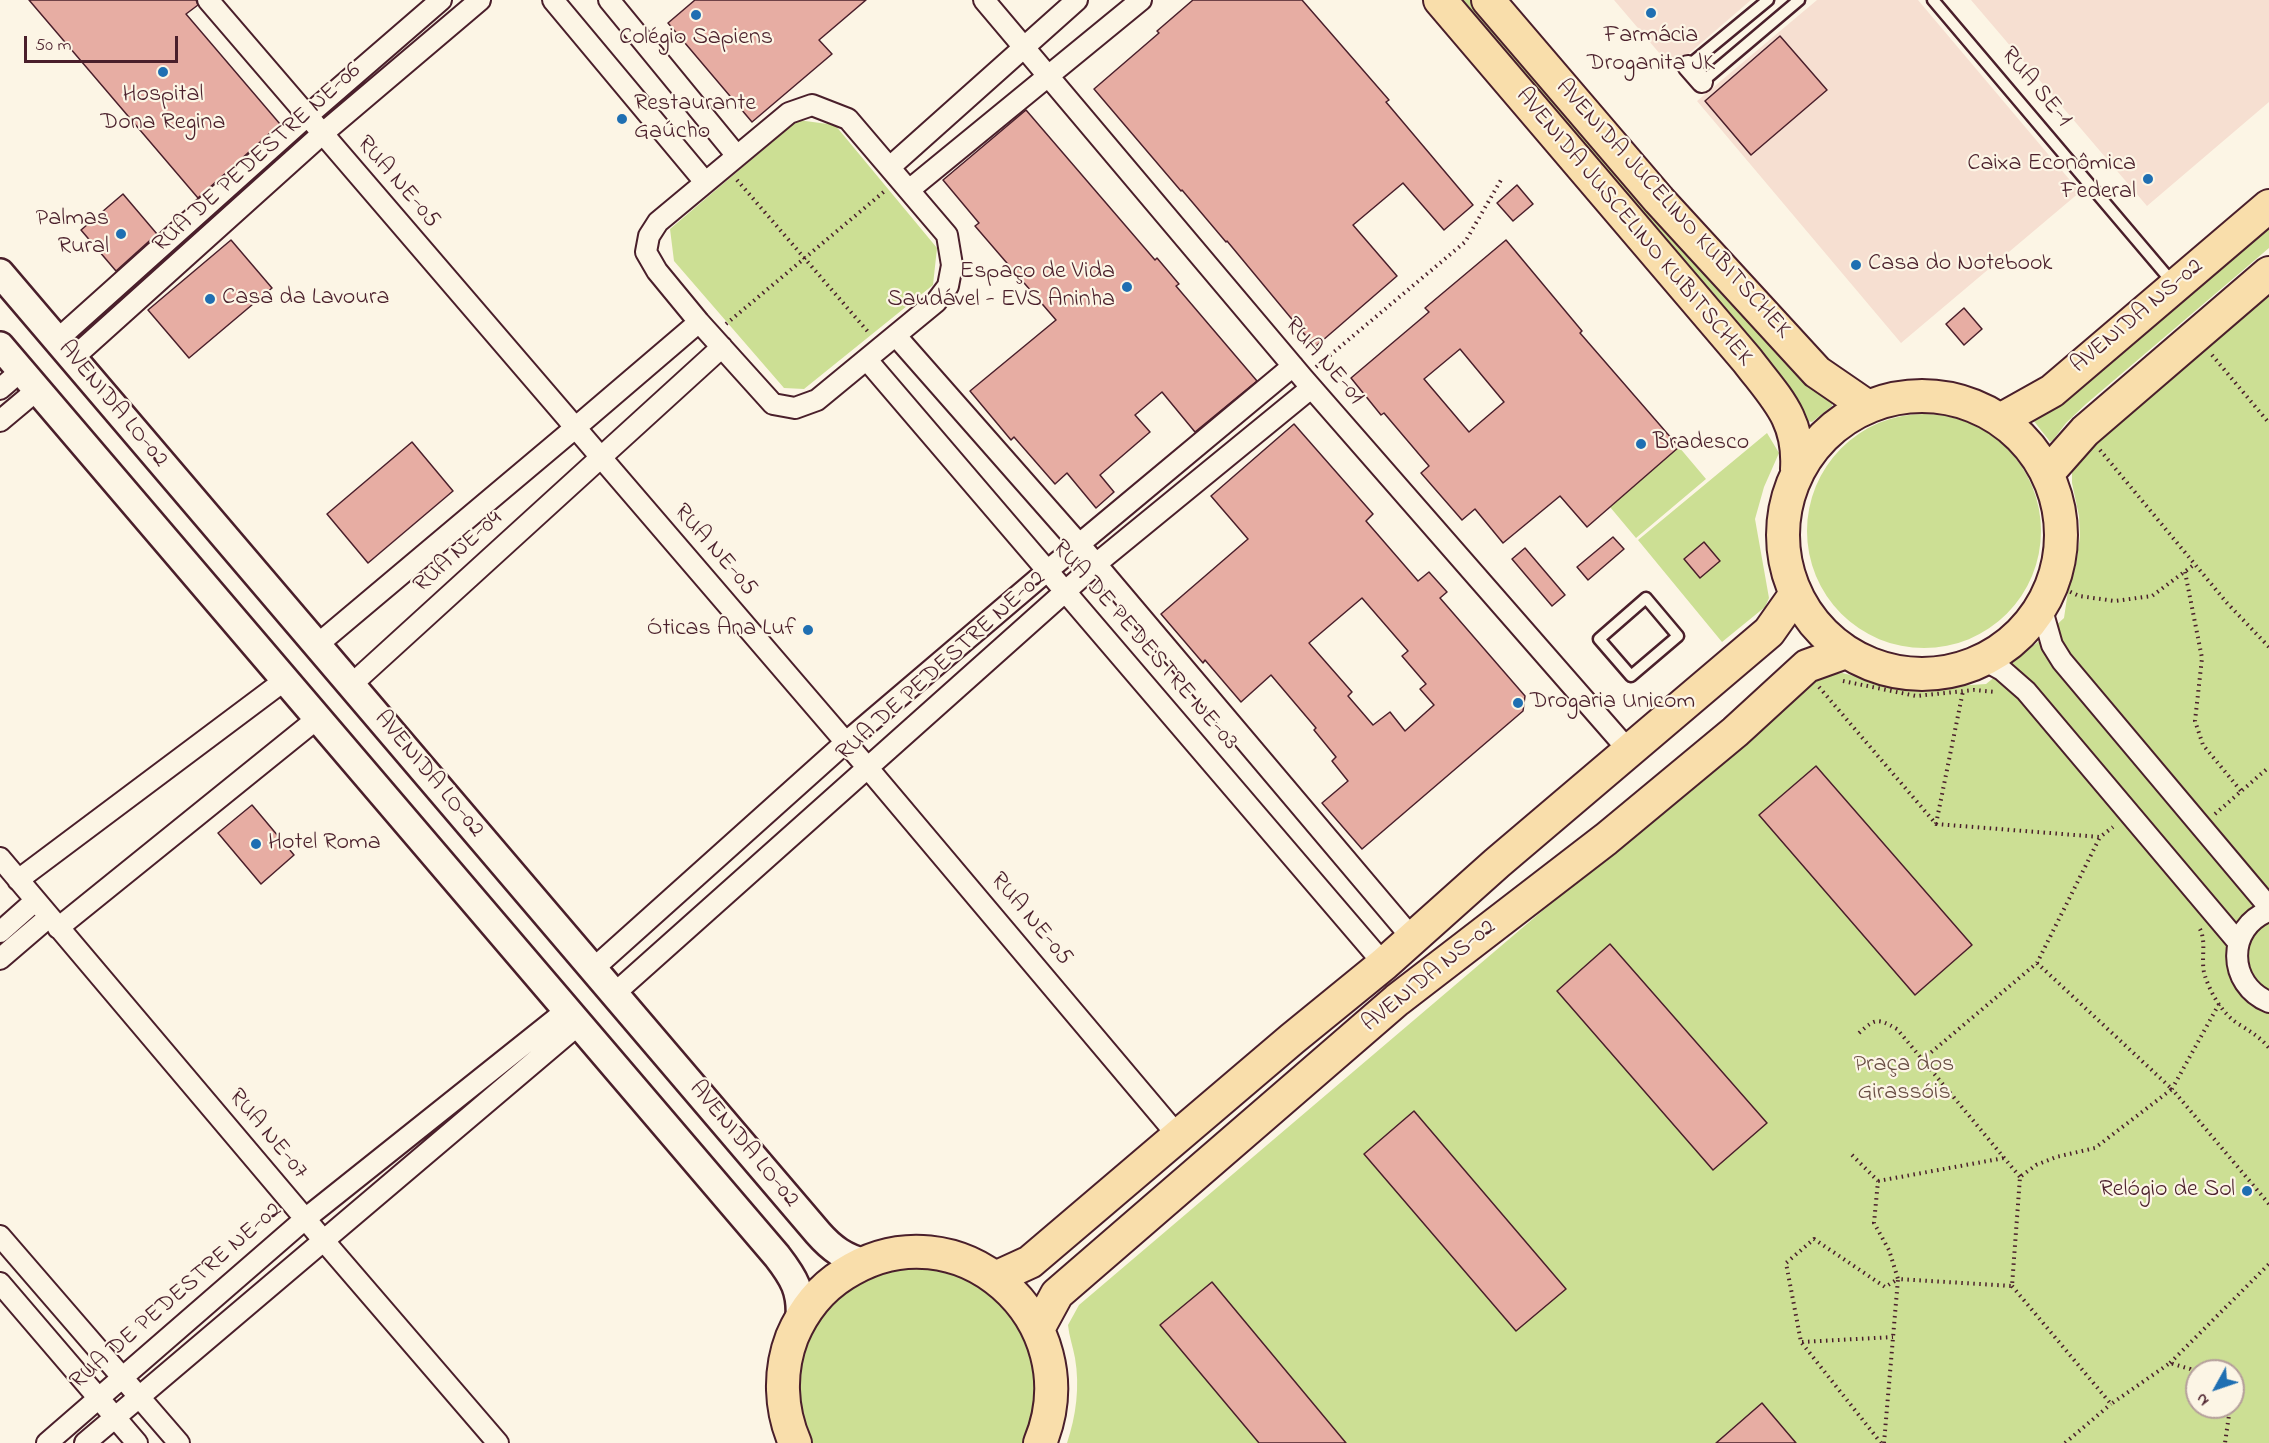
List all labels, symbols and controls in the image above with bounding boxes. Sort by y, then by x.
marker: Farmácia Droganita JK [1644,6,1658,20]
marker: Colégio Sapiens [689,8,703,22]
place label: Farmácia Droganita JK [1587,23,1715,79]
scale bar [27,24,182,62]
place label: Colégio Sapiens [619,25,773,53]
text: 50 m [35,33,72,59]
street label: RUA SE-1 [1993,42,2077,134]
street label: RUA DE PEDESTRE NE-06 [148,58,368,260]
marker: Hospital Dona Regina [156,65,170,79]
street label: AVENIDA JUCELINO KUBITSCHEK [1548,74,1796,346]
place label: Hospital Dona Regina [101,82,225,138]
street label: AVENIDA JUSCELINO KUBITSCHEK [1508,83,1758,373]
place label: Restaurante Gaúcho [634,91,756,147]
marker: Restaurante Gaúcho [615,112,629,126]
street label: RUA NE-05 [349,131,445,235]
place label: Caixa Econômica Federal [1967,151,2136,207]
marker: Caixa Econômica Federal [2141,172,2155,186]
place label: Palmas Rural [36,206,109,262]
marker: Palmas Rural [114,227,128,241]
place label: Casa do Notebook [1868,251,2052,279]
street label: AVENIDA NS-02 [2066,253,2210,381]
marker: Casa do Notebook [1849,258,1863,272]
place label: Espaço de Vida Saudável - EVS Aninha [887,259,1115,315]
marker: Espaço de Vida Saudável - EVS Aninha [1120,280,1134,294]
place label: Casa da Lavoura [222,285,389,313]
marker: Casa da Lavoura [203,292,217,306]
street label: RUA NE-01 [1277,312,1369,412]
street label: AVENIDA LO-02 [51,336,173,474]
place label: Bradesco [1653,430,1749,458]
marker: Bradesco [1634,437,1648,451]
street label: RUA NE-05 [666,499,762,603]
street label: RUA NE-04 [409,506,509,600]
street label: RUA DE PEDESTRE NE-03 [1045,535,1243,757]
street label: RUA DE PEDESTRE NE-02 [831,565,1053,769]
place label: Óticas Ana Luf [647,616,796,644]
marker: Óticas Ana Luf [801,623,815,637]
place label: Drogaria Unicom [1530,689,1695,717]
marker: Drogaria Unicom [1511,696,1525,710]
street label: AVENIDA LO-02 [367,706,489,844]
place label: Hotel Roma [268,830,381,858]
marker: Hotel Roma [249,837,263,851]
street label: RUA NE-05 [983,867,1077,973]
street label: AVENIDA NS-02 [1357,914,1503,1040]
park label: Praça dos Girassóis [1854,1052,1954,1108]
street label: AVENIDA LO-02 [682,1076,804,1214]
street label: RUA NE-07 [221,1084,313,1186]
place label: Relógio de Sol [2099,1177,2235,1205]
marker: Relógio de Sol [2240,1184,2254,1198]
street label: RUA DE PEDESTRE NE-02 [65,1197,289,1397]
north arrow [2185,1359,2245,1419]
text: N [2190,1387,2215,1411]

